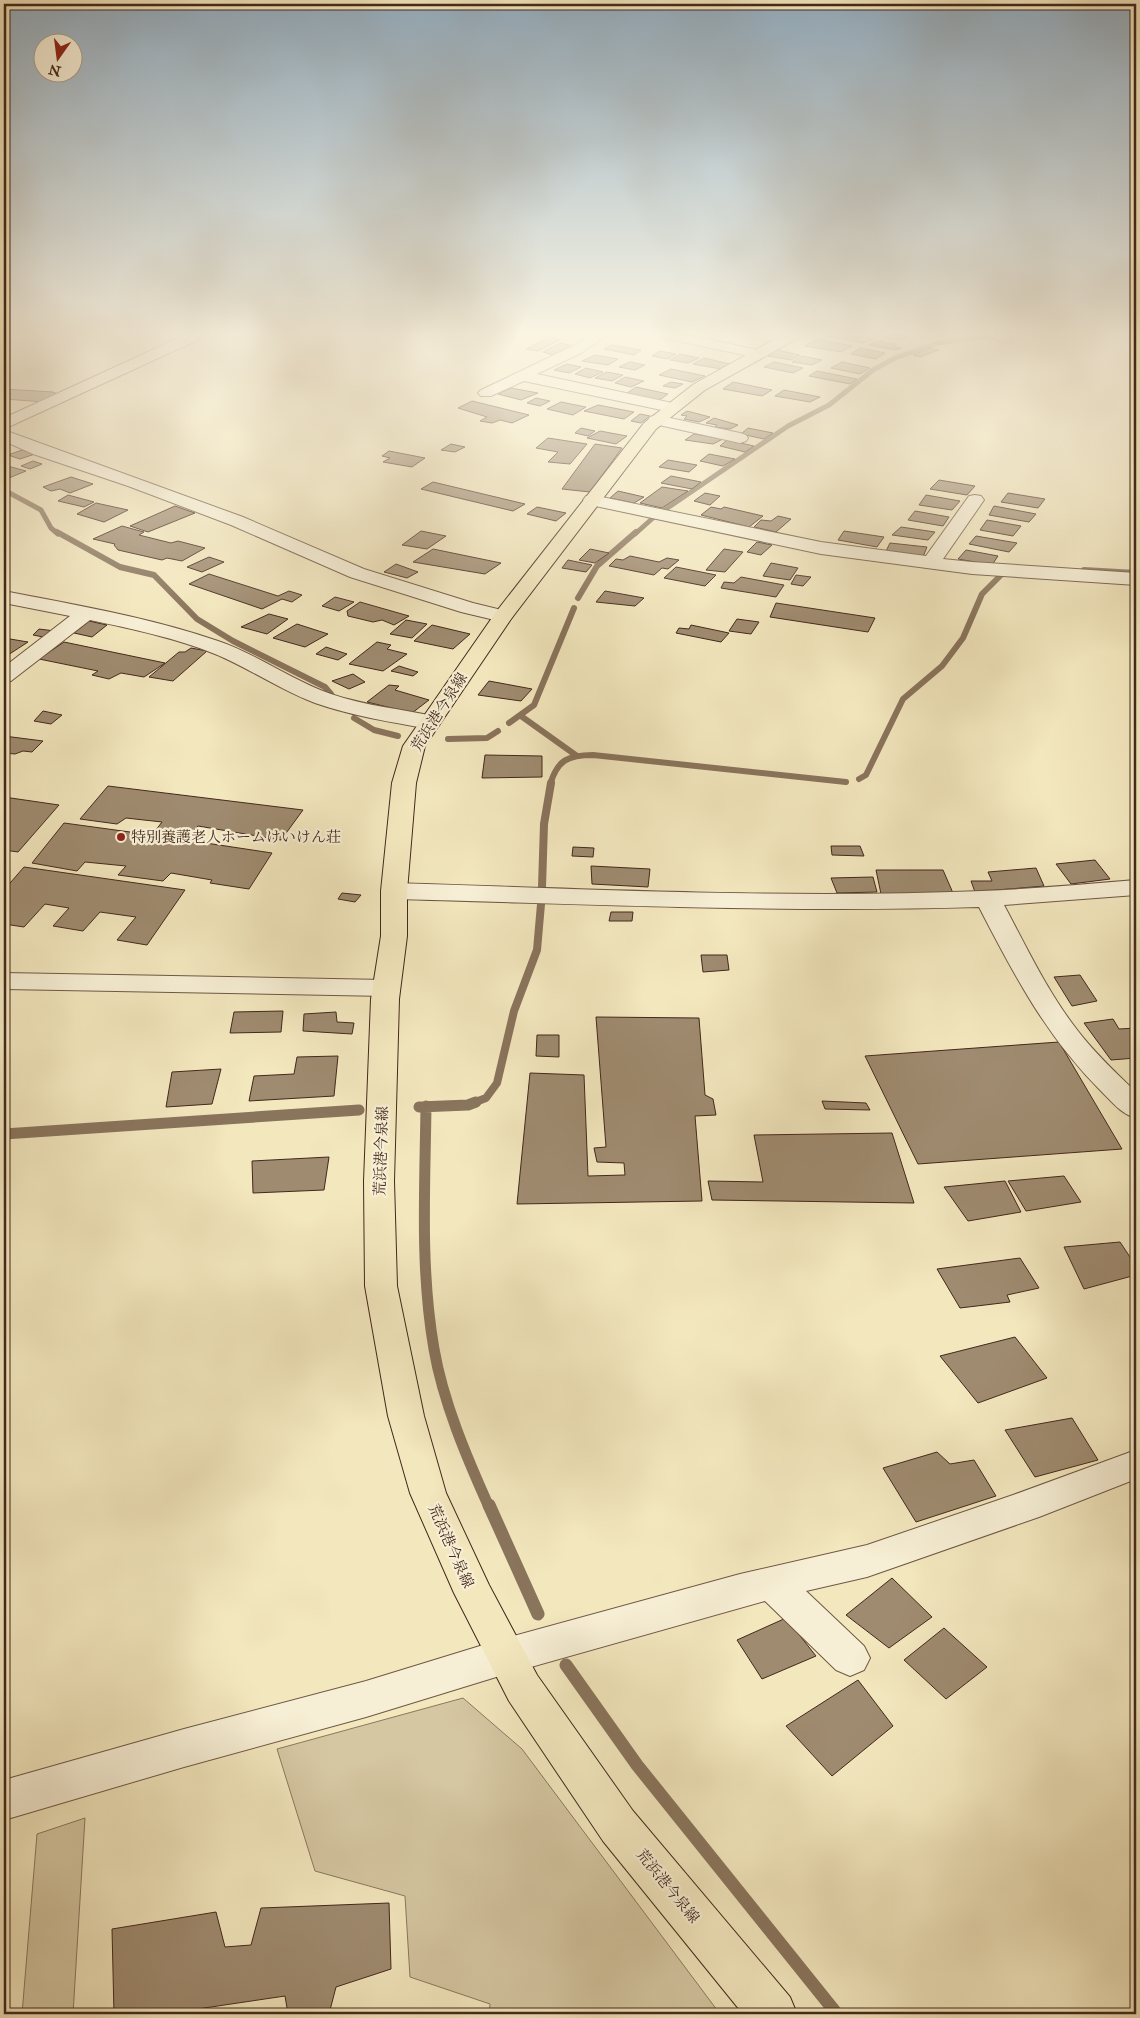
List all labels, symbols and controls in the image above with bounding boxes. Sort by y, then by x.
north arrow [32,32,82,82]
text: N [47,60,63,80]
street label: 荒浜港今泉線 [407,669,471,755]
place label: 特別養護老人ホームけいけん荘 [131,828,341,846]
marker: 特別養護老人ホームけいけん荘 [115,831,127,843]
street label: 荒浜港今泉線 [370,1106,392,1196]
street label: 荒浜港今泉線 [424,1501,478,1591]
street label: 荒浜港今泉線 [633,1845,703,1927]

